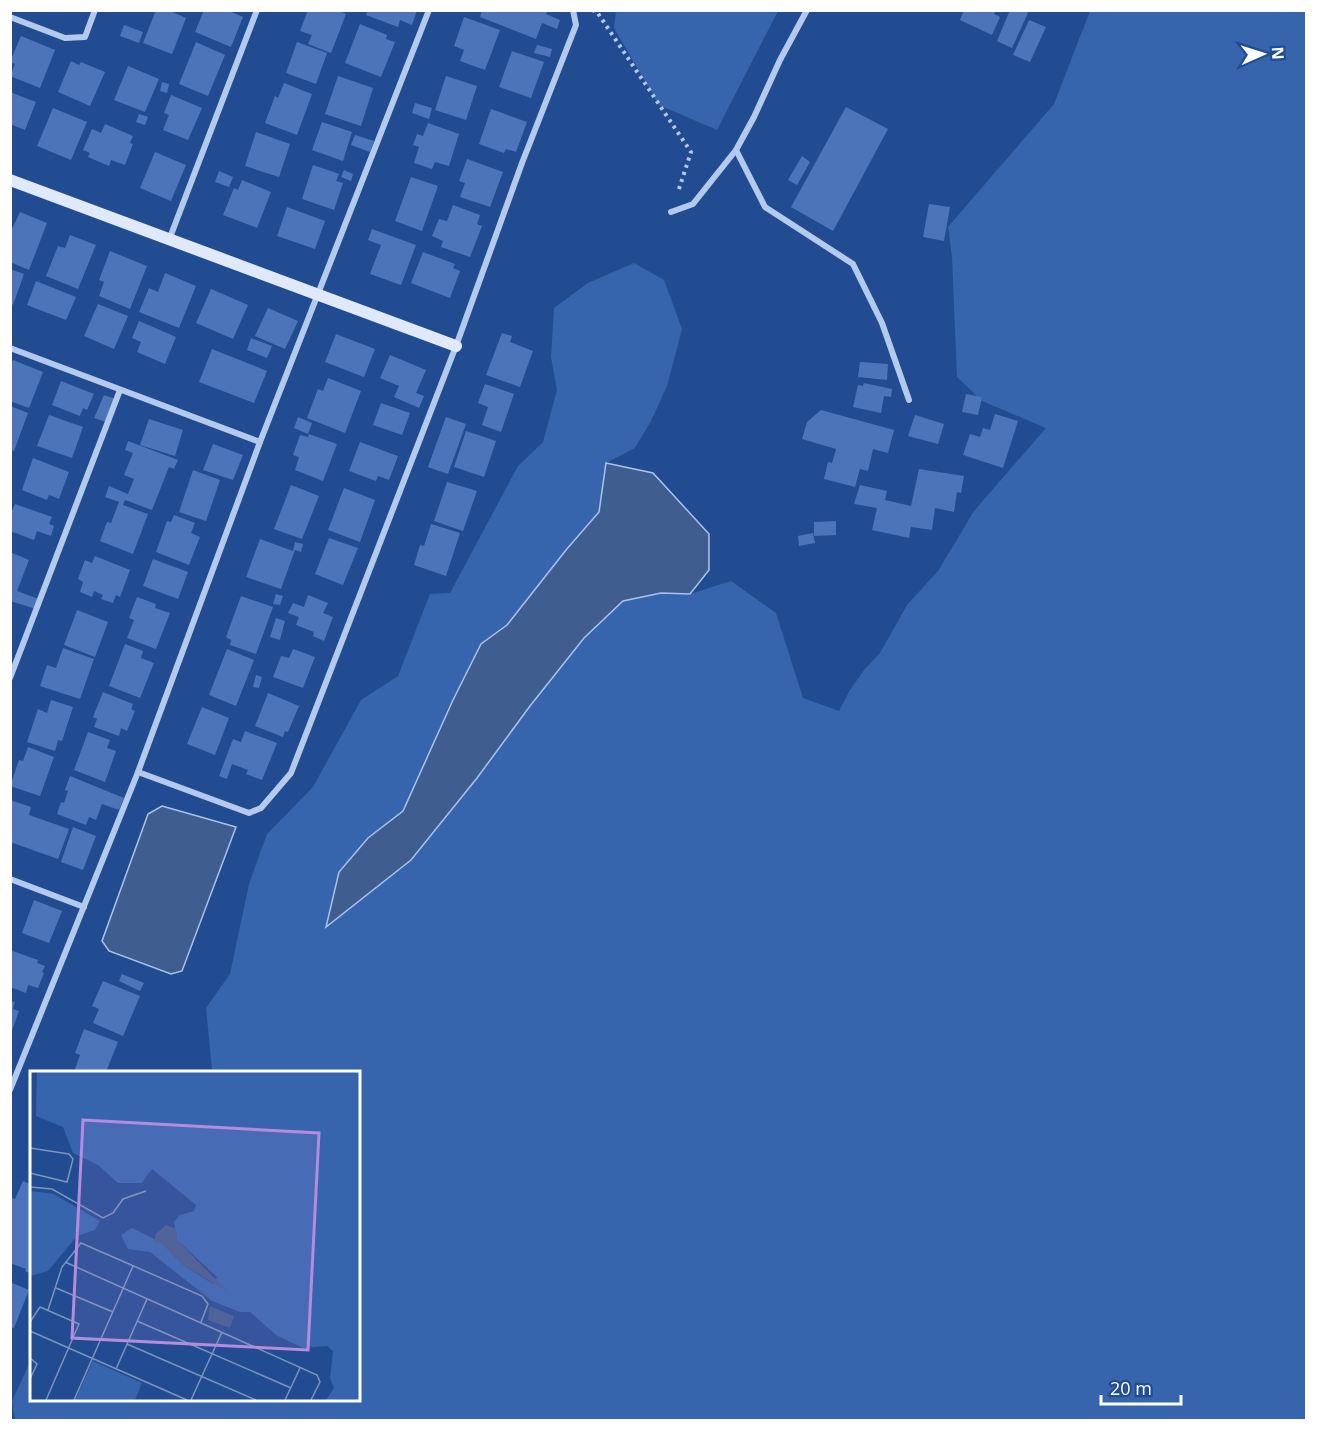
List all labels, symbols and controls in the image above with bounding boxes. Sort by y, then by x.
north arrow [1233,24,1293,84]
text: N [1267,46,1289,60]
inset map [30,1071,360,1401]
scale bar [1101,1368,1180,1406]
text: 20 m [1110,1376,1152,1400]

